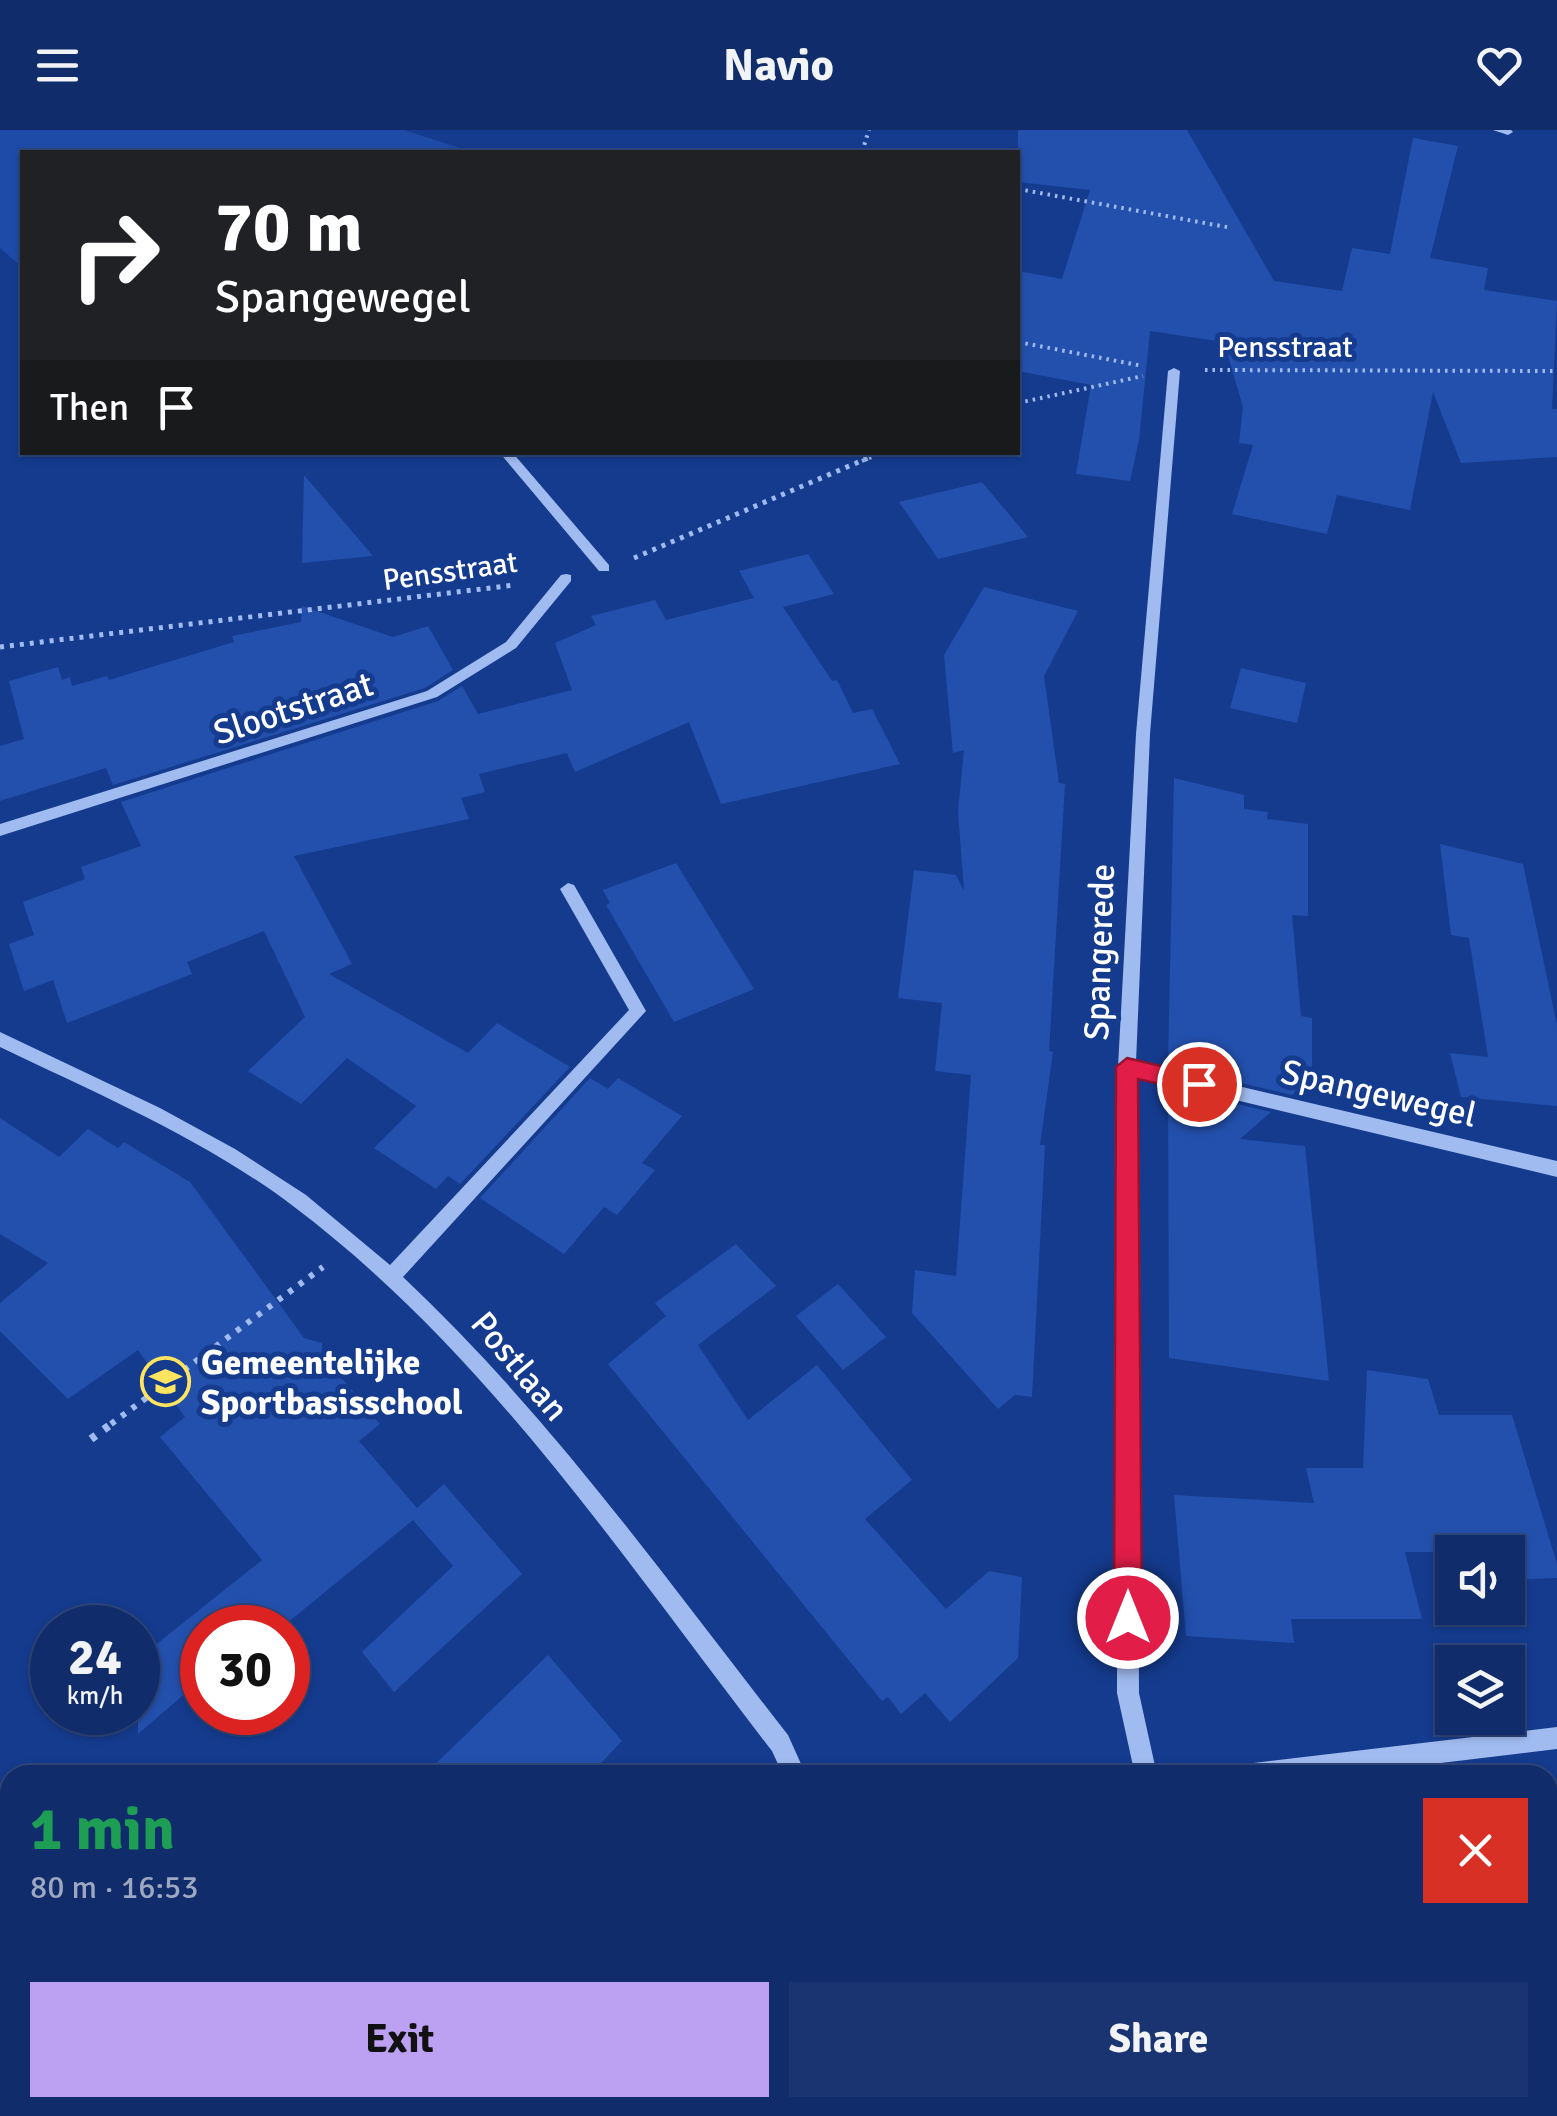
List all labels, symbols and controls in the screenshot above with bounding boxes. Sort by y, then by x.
icon: menu [30,38,85,93]
text: Navio [723,38,834,93]
icon: heart [1472,38,1527,93]
text: 70 m [215,184,363,270]
icon: right [50,190,180,320]
text: Spangewegel [215,270,471,325]
street label: Pensstraat [1217,329,1353,366]
icon: arrive [149,380,204,435]
text: Then [50,384,129,431]
street label: Pensstraat [380,544,520,599]
street label: Slootstraat [208,662,378,754]
street label: Spangerede [1075,863,1124,1041]
pin [1157,1042,1242,1127]
street label: Spangewegel [1277,1050,1481,1137]
icon: arrive [1172,1057,1227,1112]
street label: Postlaan [462,1303,578,1430]
place label: Gemeentelijke Sportbasisschool [201,1341,463,1424]
school or university icon: Gemeentelijke Sportbasisschool [140,1356,192,1408]
map controls [1435,1535,1525,1735]
button: sound [1435,1535,1525,1625]
position arrow [1076,1566,1180,1670]
speed limit sign: 30 [180,1605,310,1735]
text: 24 [68,1627,122,1689]
button: layers [1435,1645,1525,1735]
text: km/h [67,1680,123,1711]
text: 1 min [30,1793,175,1867]
button: close [1423,1798,1528,1903]
text: 80 m · 16:53 [30,1868,199,1907]
button: Exit [30,1982,769,2097]
button: Share [789,1982,1528,2097]

